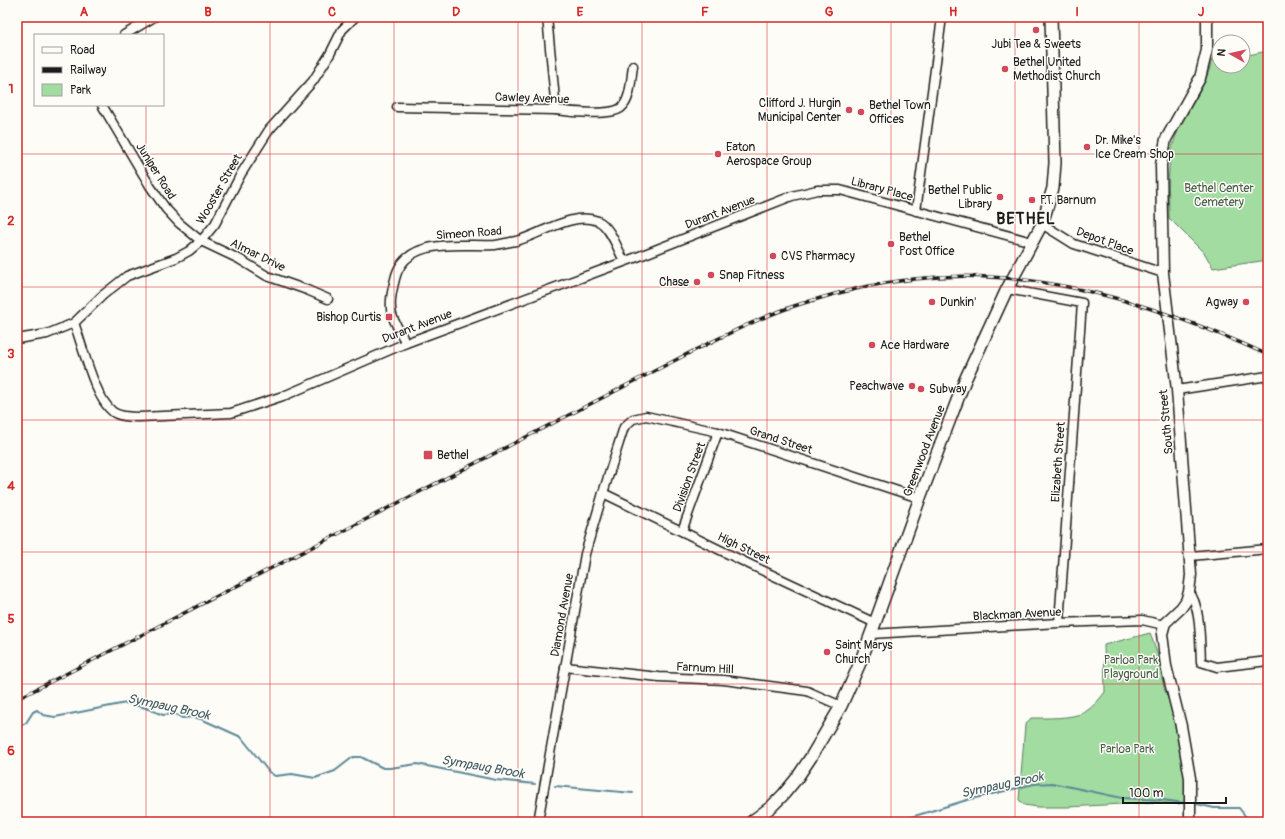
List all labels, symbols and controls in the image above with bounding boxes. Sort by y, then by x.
text: A [80,4,89,20]
text: B [204,4,212,20]
text: C [328,4,336,20]
text: D [452,4,460,20]
text: E [577,4,584,20]
text: F [701,4,709,20]
text: G [825,4,834,20]
text: H [949,4,957,20]
text: I [1075,4,1079,20]
text: J [1198,4,1204,20]
marker: Jubi Tea & Sweets [1031,25,1041,35]
legend [34,34,164,106]
north arrow [1211,34,1251,74]
place label: Jubi Tea & Sweets [991,37,1081,52]
text: Road [70,43,95,58]
text: N [1215,48,1229,57]
place label: Bethel United Methodist Church [1013,55,1101,84]
text: Railway [70,63,106,78]
marker: Bethel United Methodist Church [1000,64,1010,74]
text: 1 [8,81,14,97]
text: Park [70,83,91,98]
street label: Cawley Avenue [495,90,570,107]
place label: Clifford J. Hurgin Municipal Center [758,96,842,125]
place label: Bethel Town Offices [869,98,931,127]
marker: Clifford J. Hurgin Municipal Center [844,105,854,115]
marker: Bethel Town Offices [856,107,866,117]
place label: Dr. Mike's Ice Cream Shop [1095,133,1174,162]
street label: Juniper Road [132,140,179,202]
place label: Eaton Aerospace Group [726,140,812,169]
marker: Dr. Mike's Ice Cream Shop [1082,142,1092,152]
marker: Eaton Aerospace Group [713,149,723,159]
street label: Wooster Street [193,151,246,227]
street label: Library Place [849,174,915,205]
park label: Bethel Center Cemetery [1184,181,1254,210]
place label: Bethel Public Library [928,183,992,212]
street label: Durant Avenue [683,192,757,233]
marker: Bethel Public Library [995,192,1005,202]
place label: P.T. Barnum [1040,193,1097,208]
marker: P.T. Barnum [1027,195,1037,205]
district label: BETHEL [996,209,1056,229]
text: 2 [7,213,15,229]
street label: Simeon Road [436,224,503,243]
street label: Depot Place [1074,224,1136,259]
place label: Bethel Post Office [899,230,955,259]
street label: Almar Drive [228,236,288,275]
marker: Bethel Post Office [886,239,896,249]
place label: CVS Pharmacy [781,249,855,264]
marker: CVS Pharmacy [768,251,778,261]
place label: Snap Fitness [719,268,785,283]
marker: Snap Fitness [706,270,716,280]
place label: Chase [659,275,689,290]
marker: Chase [692,277,702,287]
place label: Dunkin' [940,295,976,310]
place label: Agway [1205,295,1238,310]
marker: Dunkin' [927,297,937,307]
marker: Agway [1241,297,1251,307]
street label: Durant Avenue [380,306,454,347]
place label: Bishop Curtis [316,310,382,325]
marker: Bishop Curtis [384,312,394,322]
place label: Ace Hardware [880,338,949,353]
marker: Ace Hardware [867,340,877,350]
text: 3 [7,346,15,362]
place label: Peachwave [849,379,904,394]
marker: Peachwave [907,381,917,391]
place label: Subway [929,382,967,397]
marker: Subway [916,384,926,394]
street label: South Street [1156,389,1177,455]
street label: Greenwood Avenue [900,403,949,499]
street label: Elizabeth Street [1048,421,1069,503]
street label: Grand Street [747,423,814,458]
street label: Division Street [670,440,709,514]
place label: Bethel [437,448,469,463]
marker: Bethel [422,449,434,461]
text: 4 [7,478,15,494]
street label: High Street [715,529,773,568]
street label: Diamond Avenue [548,572,577,658]
street label: Blackman Avenue [972,605,1062,624]
text: 5 [7,611,15,627]
place label: Saint Marys Church [835,638,893,667]
marker: Saint Marys Church [822,647,832,657]
park label: Parloa Park Playground [1103,653,1159,682]
street label: Farnum Hill [676,660,734,678]
water label: Sympaug Brook [126,690,213,724]
park label: Parloa Park [1100,742,1154,757]
text: 6 [7,743,15,759]
water label: Sympaug Brook [440,752,527,782]
water label: Sympaug Brook [960,768,1046,801]
scale bar [1123,779,1226,805]
text: 100 m [1129,786,1164,801]

